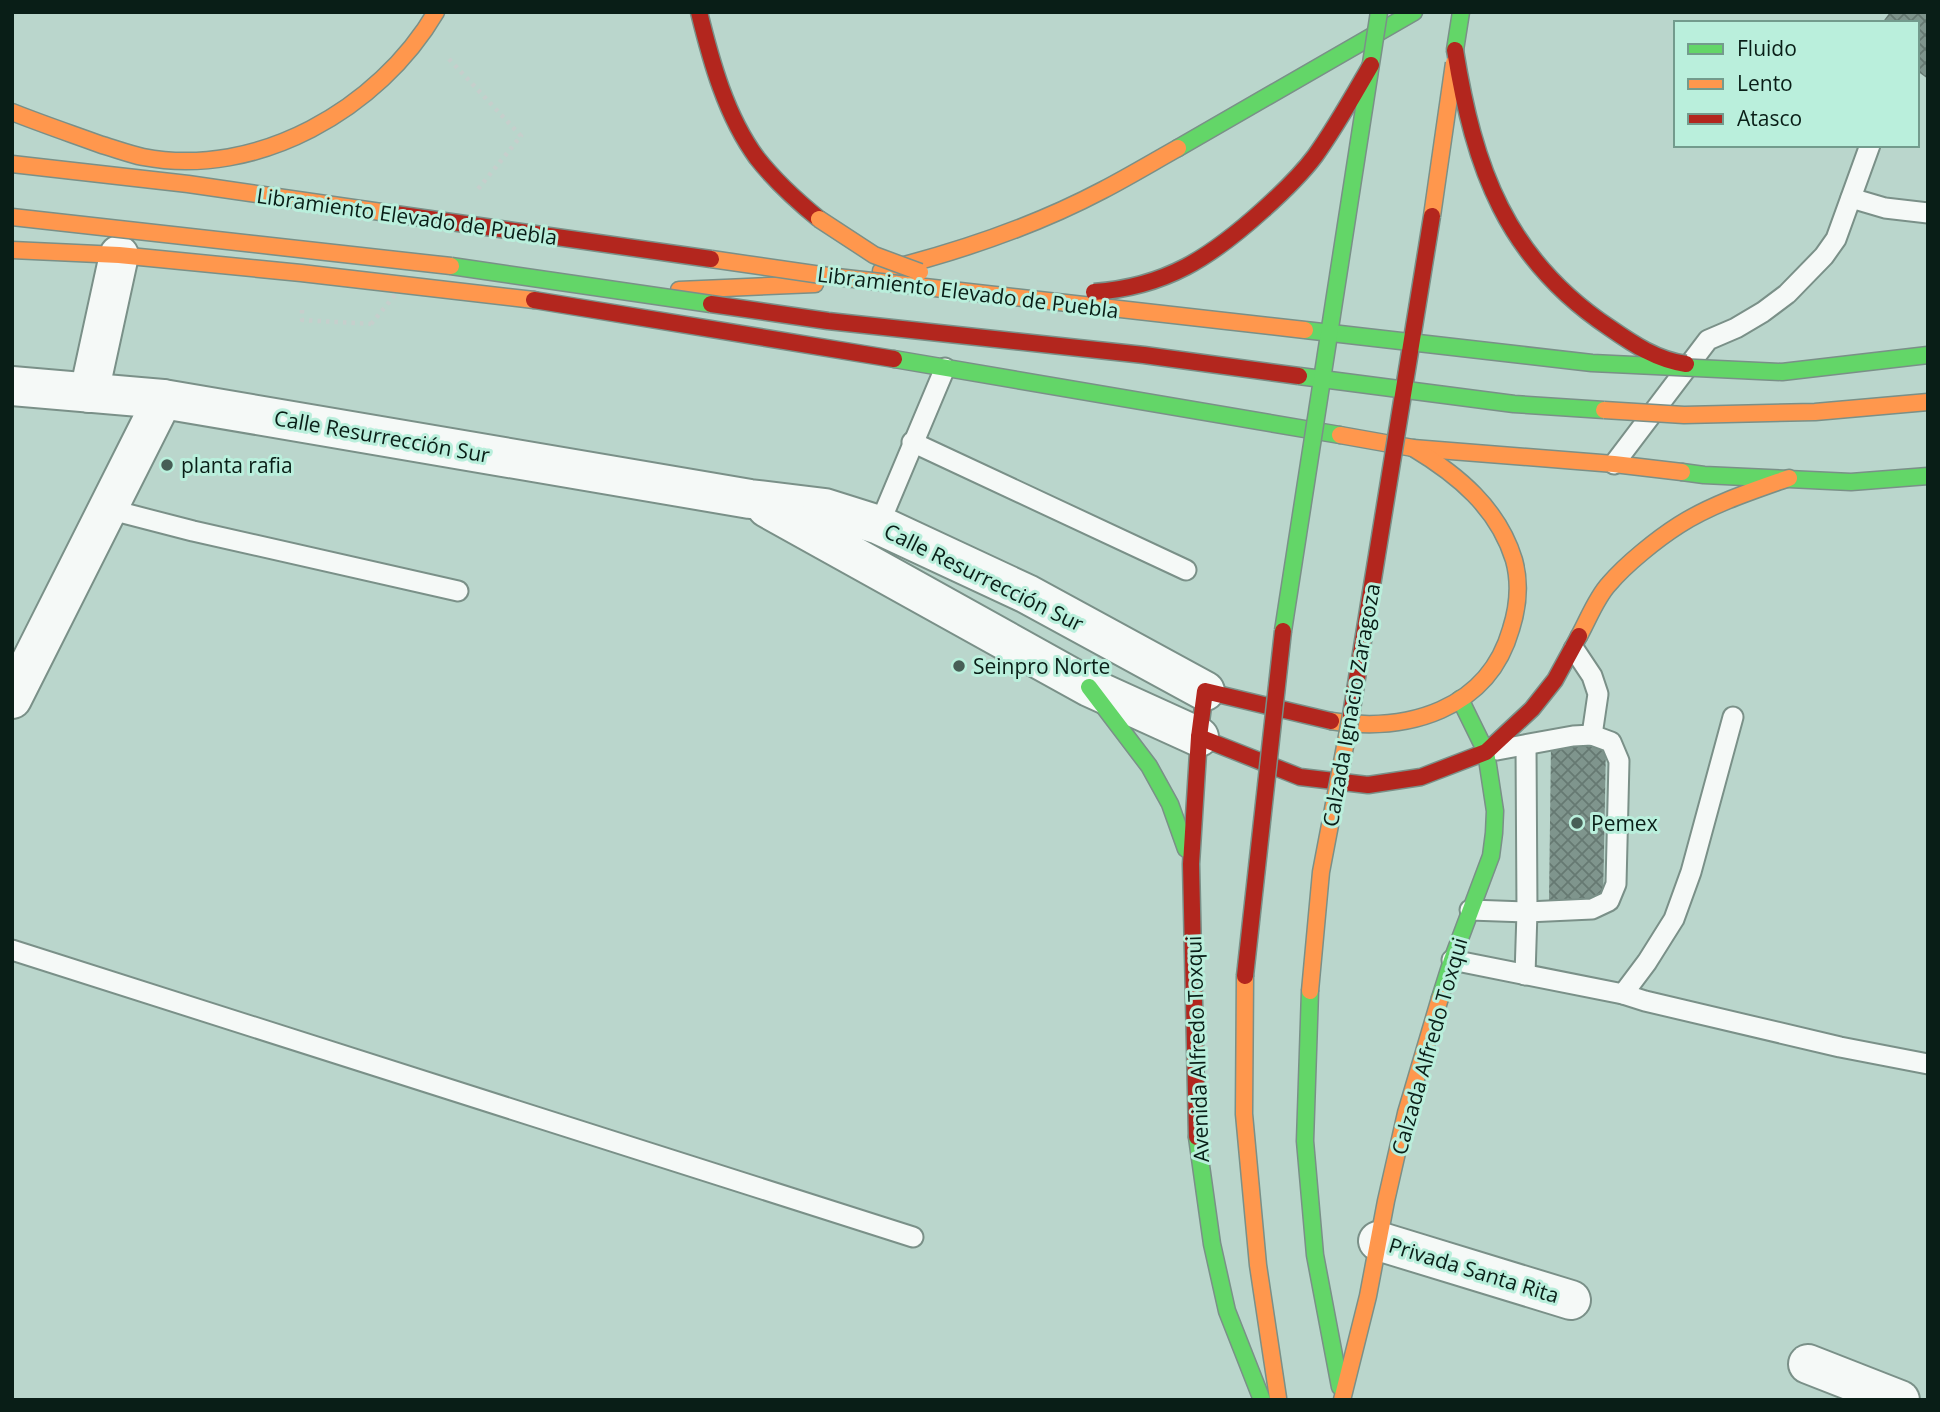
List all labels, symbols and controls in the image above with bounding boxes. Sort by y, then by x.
legend [1674,21,1919,147]
text: Fluido [1737,34,1797,62]
text: Lento [1737,69,1793,97]
text: Atasco [1737,104,1802,132]
street label: Libramiento Elevado de Puebla [255,181,559,251]
street label: Libramiento Elevado de Puebla [816,260,1120,324]
street label: Calle Resurrección Sur [272,403,493,469]
place label: planta rafia [181,451,293,479]
marker: planta rafia [159,457,175,473]
street label: Calle Resurrección Sur [880,516,1089,638]
street label: Calzada Ignacio Zaragoza [1316,581,1386,829]
place label: Seinpro Norte [973,652,1110,680]
marker: Seinpro Norte [951,658,967,674]
place label: Pemex [1591,809,1658,837]
marker: Pemex [1569,815,1585,831]
street label: Calzada Alfredo Toxqui [1385,934,1473,1158]
street label: Avenida Alfredo Toxqui [1179,935,1215,1163]
street label: Privada Santa Rita [1385,1231,1563,1309]

